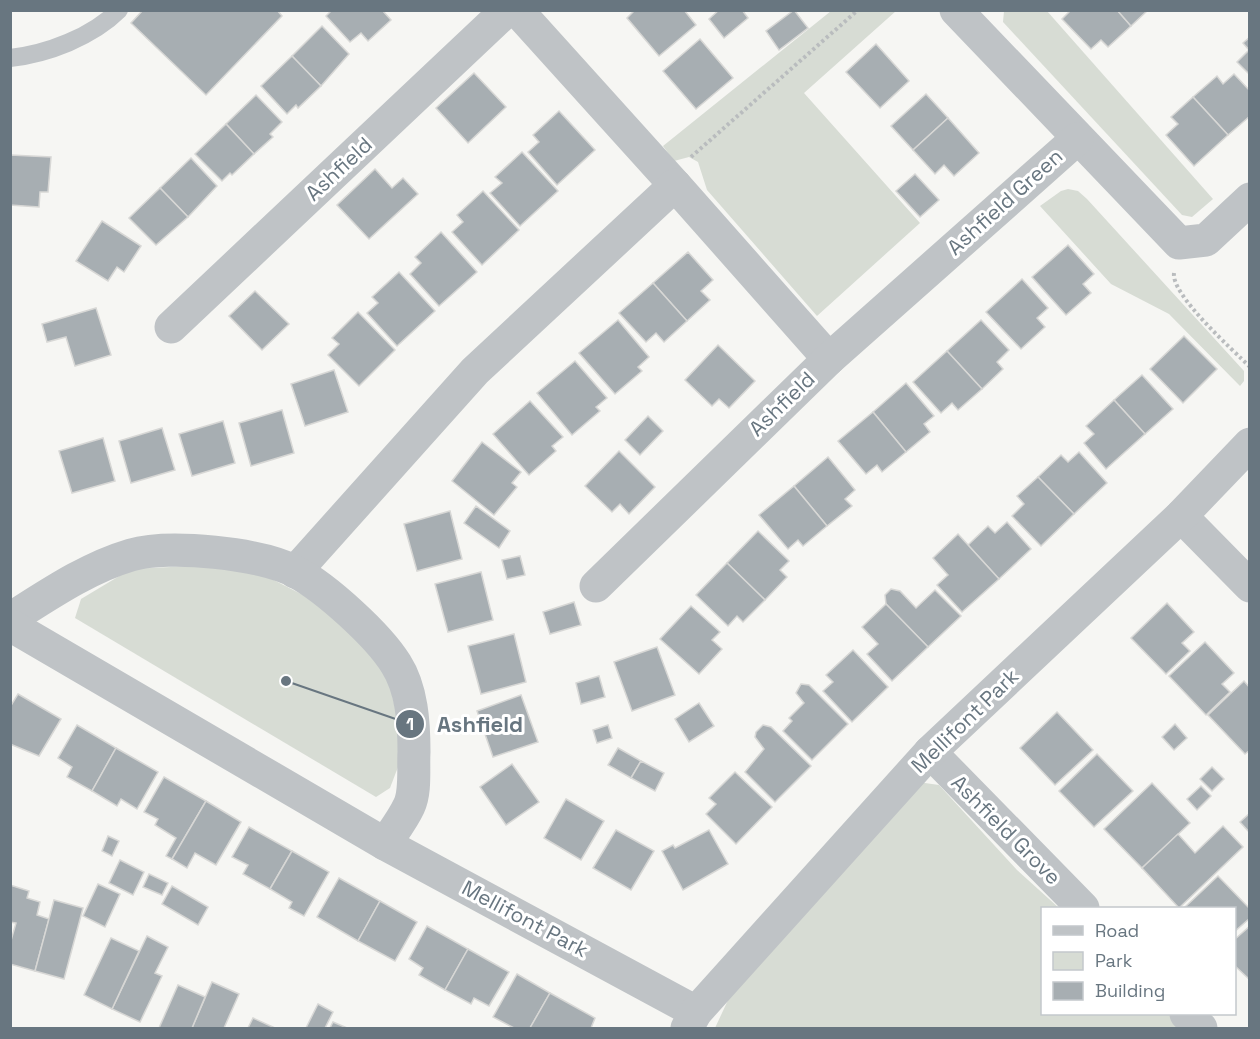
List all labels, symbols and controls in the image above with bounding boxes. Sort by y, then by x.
street label: Ashfield [300,131,378,206]
street label: Ashfield Green [941,143,1068,261]
street label: Ashfield [743,365,820,442]
street label: Mellifont Park [905,663,1024,779]
callout: Ashfield [395,704,535,744]
text: Ashfield [437,710,523,738]
text: 1 [406,712,414,735]
street label: Ashfield Grove [946,769,1067,890]
street label: Mellifont Park [457,874,593,963]
legend [1041,907,1236,1015]
text: Road [1095,919,1139,942]
text: Park [1095,949,1133,972]
text: Building [1095,979,1165,1002]

